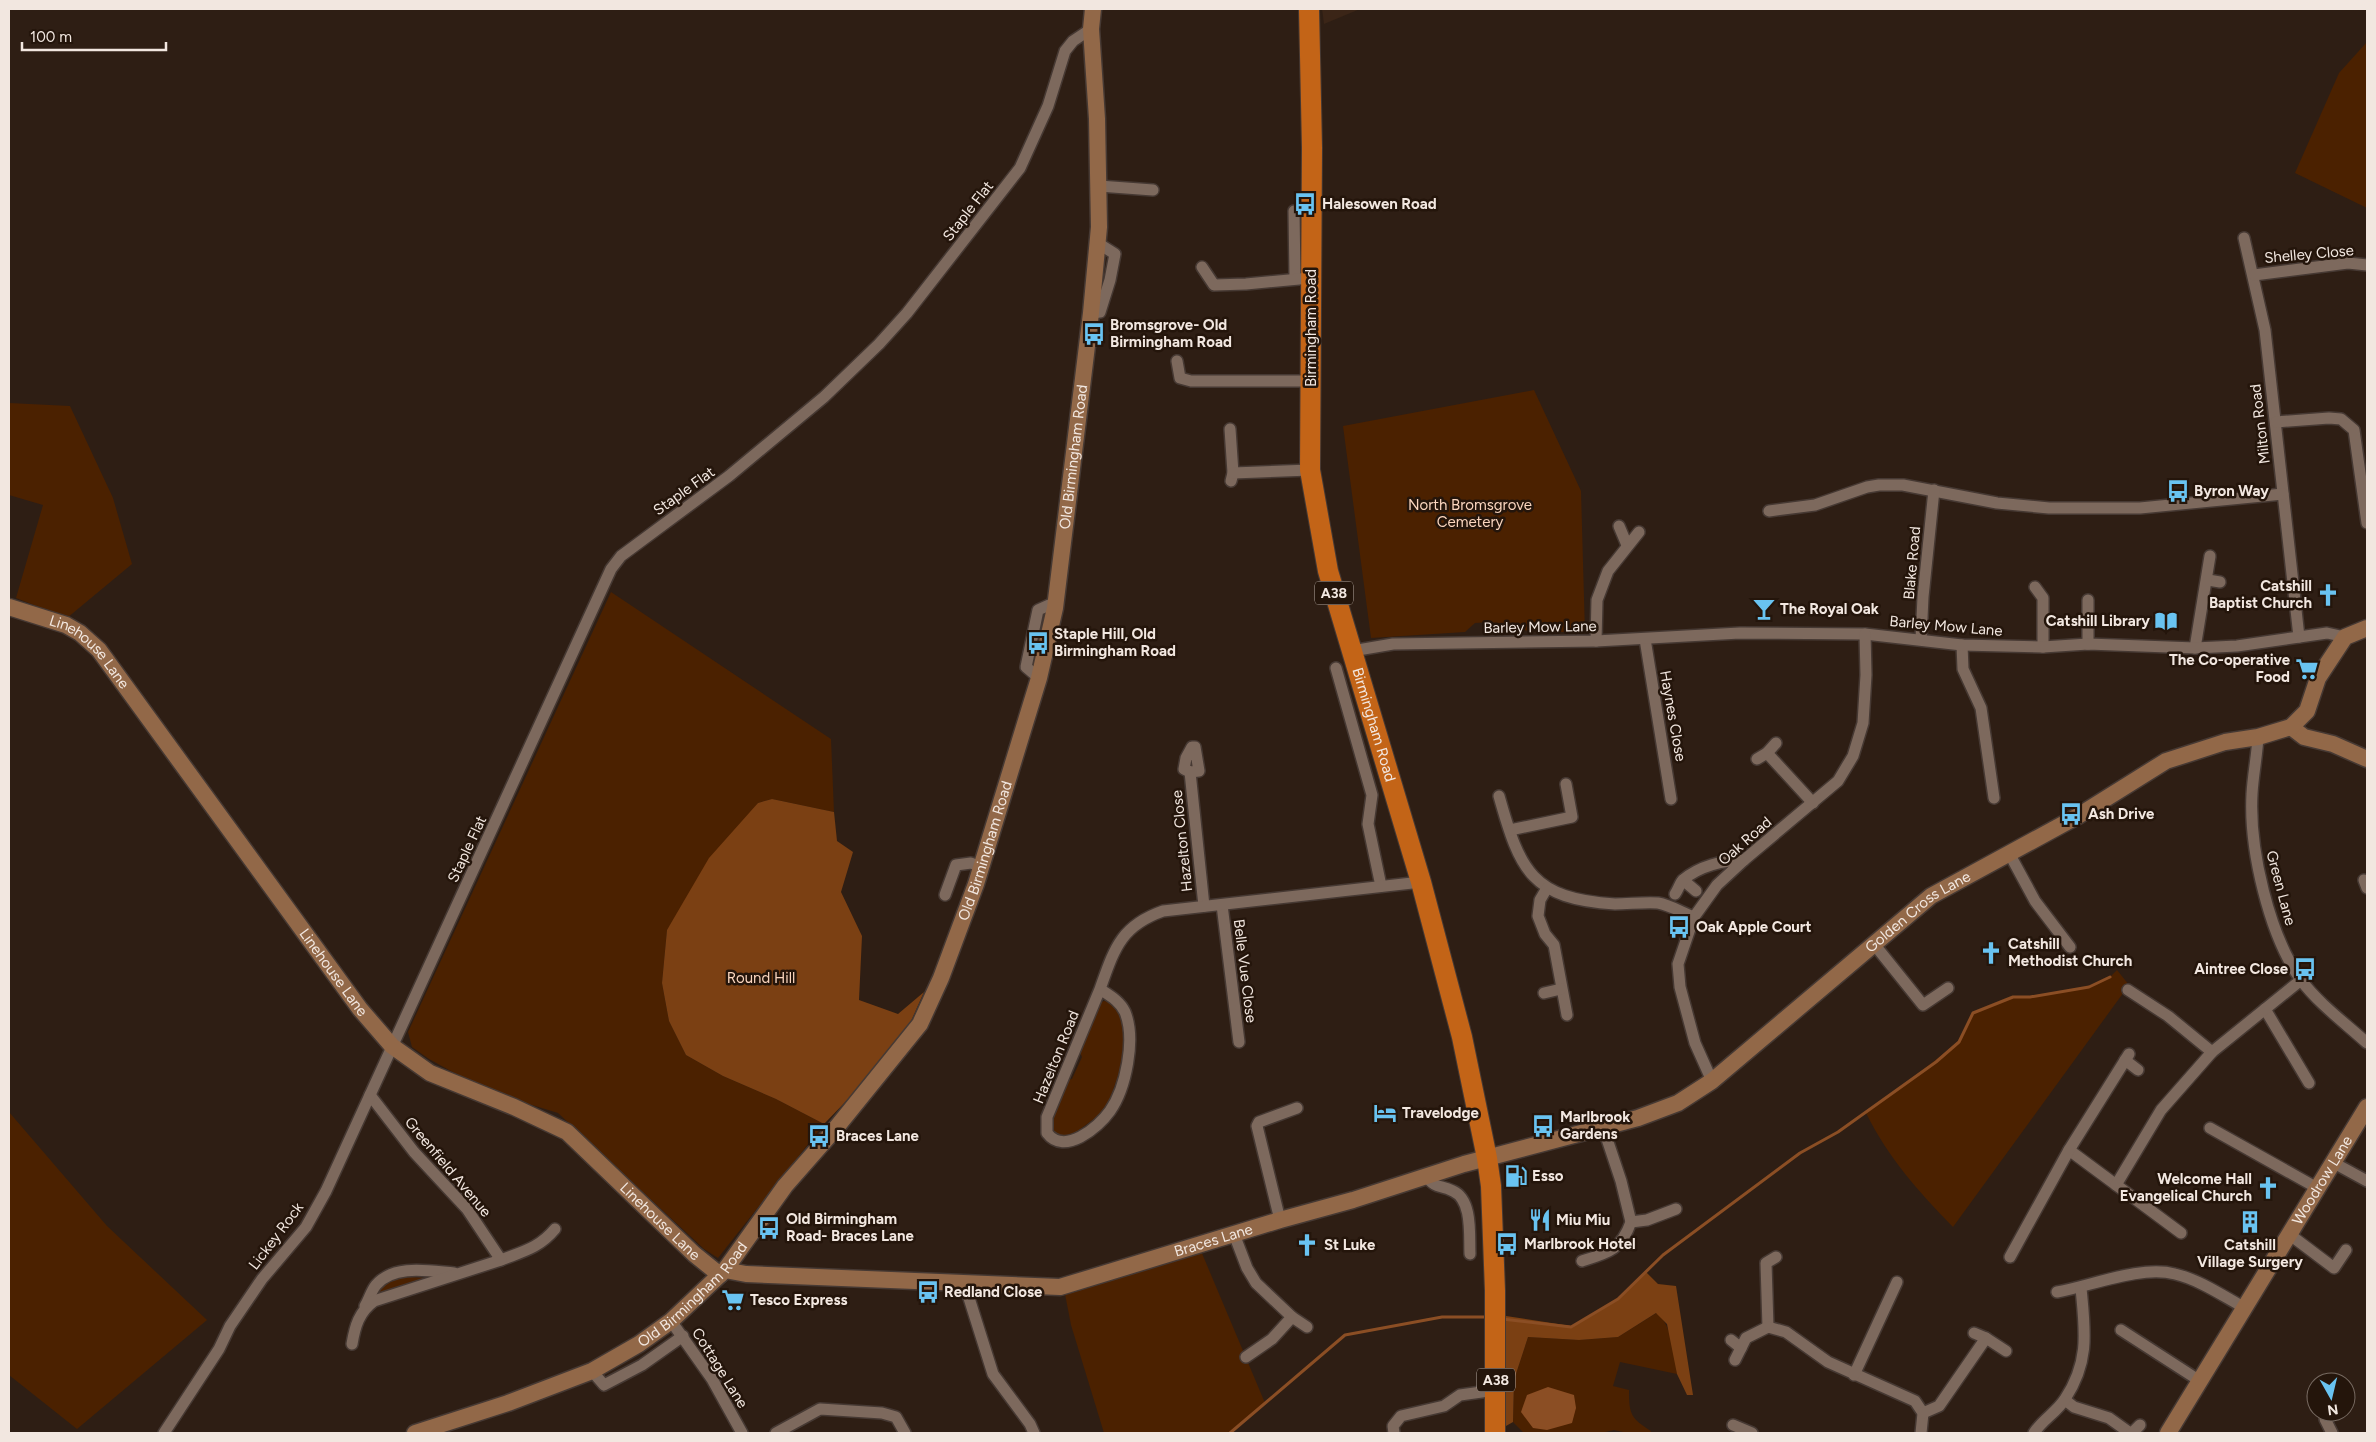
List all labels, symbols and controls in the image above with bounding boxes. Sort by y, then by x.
scale bar [22,20,166,52]
text: 100 m [30,28,72,46]
street label: Staple Flat [939,177,997,245]
bus stop icon: Halesowen Road [1292,191,1318,217]
place label: Halesowen Road [1322,195,1437,213]
street label: Shelley Close [2263,241,2355,267]
street label: Birmingham Road [1302,269,1320,387]
place label: Bromsgrove- Old Birmingham Road [1110,316,1232,351]
bus stop icon: Bromsgrove- Old Birmingham Road [1081,321,1107,347]
street label: Old Birmingham Road [1056,383,1091,530]
street label: Milton Road [2246,383,2274,465]
street label: Staple Flat [650,463,718,519]
bus stop icon: Byron Way [2165,478,2191,504]
place label: Byron Way [2194,482,2269,500]
park label: North Bromsgrove Cemetery [1408,496,1532,531]
street label: Blake Road [1900,526,1924,600]
place label: Catshill Baptist Church [2209,577,2312,612]
road number: A38 [1315,582,1353,604]
church icon: Catshill Baptist Church [2315,582,2341,608]
bar icon: The Royal Oak [1751,596,1777,622]
place label: The Royal Oak [1780,600,1879,618]
library icon: Catshill Library [2153,608,2179,634]
street label: Linehouse Lane [47,611,133,692]
street label: Barley Mow Lane [1889,612,2003,640]
place label: Catshill Library [2046,612,2150,630]
street label: Barley Mow Lane [1483,617,1597,637]
place label: Staple Hill, Old Birmingham Road [1054,625,1176,660]
bus stop icon: Staple Hill, Old Birmingham Road [1025,630,1051,656]
place label: The Co-operative Food [2169,651,2291,686]
supermarket icon: The Co-operative Food [2294,656,2320,682]
street label: Birmingham Road [1348,665,1400,784]
street label: Haynes Close [1656,669,1690,763]
street label: Old Birmingham Road [954,779,1016,923]
street label: Hazelton Close [1168,789,1196,893]
bus stop icon: Ash Drive [2058,801,2084,827]
place label: Ash Drive [2088,805,2155,823]
street label: Staple Flat [444,813,490,885]
street label: Oak Road [1715,813,1775,869]
street label: Green Lane [2262,849,2300,927]
street label: Golden Cross Lane [1862,867,1974,957]
bus stop icon: Oak Apple Court [1666,914,1692,940]
street label: Belle Vue Close [1230,918,1260,1024]
place label: Oak Apple Court [1696,918,1812,936]
street label: Linehouse Lane [295,925,371,1020]
place label: Catshill Methodist Church [2008,935,2132,970]
church icon: Catshill Methodist Church [1978,940,2004,966]
bus stop icon: Aintree Close [2292,956,2318,982]
place label: Aintree Close [2194,960,2289,978]
park label: Round Hill [727,969,795,987]
street label: Hazelton Road [1029,1008,1083,1106]
hotel icon: Travelodge [1372,1100,1398,1126]
place label: Travelodge [1402,1104,1479,1122]
place label: Marlbrook Gardens [1560,1108,1630,1143]
street label: Greenfield Avenue [401,1113,495,1221]
bus stop icon: Marlbrook Gardens [1530,1113,1556,1139]
bus stop icon: Braces Lane [806,1123,832,1149]
place label: Braces Lane [836,1127,919,1145]
street label: Woodrow Lane [2288,1133,2356,1228]
fuel station icon: Esso [1503,1163,1529,1189]
place label: Esso [1532,1167,1564,1185]
place label: Welcome Hall Evangelical Church [2120,1170,2252,1205]
church icon: Welcome Hall Evangelical Church [2255,1175,2281,1201]
street label: Linehouse Lane [616,1179,704,1264]
street label: Lickey Rock [245,1198,308,1273]
restaurant icon: Miu Miu [1527,1207,1553,1233]
building icon: Catshill Village Surgery [2237,1209,2263,1235]
place label: Old Birmingham Road- Braces Lane [786,1210,914,1245]
place label: Miu Miu [1556,1211,1610,1229]
bus stop icon: Old Birmingham Road- Braces Lane [756,1215,782,1241]
street label: Braces Lane [1172,1220,1255,1261]
bus stop icon: Marlbrook Hotel [1494,1231,1520,1257]
church icon: St Luke [1294,1232,1320,1258]
place label: Marlbrook Hotel [1524,1235,1636,1253]
place label: St Luke [1324,1236,1376,1254]
place label: Catshill Village Surgery [2197,1236,2303,1271]
street label: Old Birmingham Road [634,1238,751,1351]
bus stop icon: Redland Close [915,1279,941,1305]
place label: Redland Close [944,1283,1043,1301]
supermarket icon: Tesco Express [720,1287,746,1313]
place label: Tesco Express [750,1291,847,1309]
street label: Cottage Lane [688,1325,752,1411]
road number: A38 [1477,1368,1515,1392]
north arrow [2306,1372,2356,1422]
text: N [2326,1400,2339,1419]

